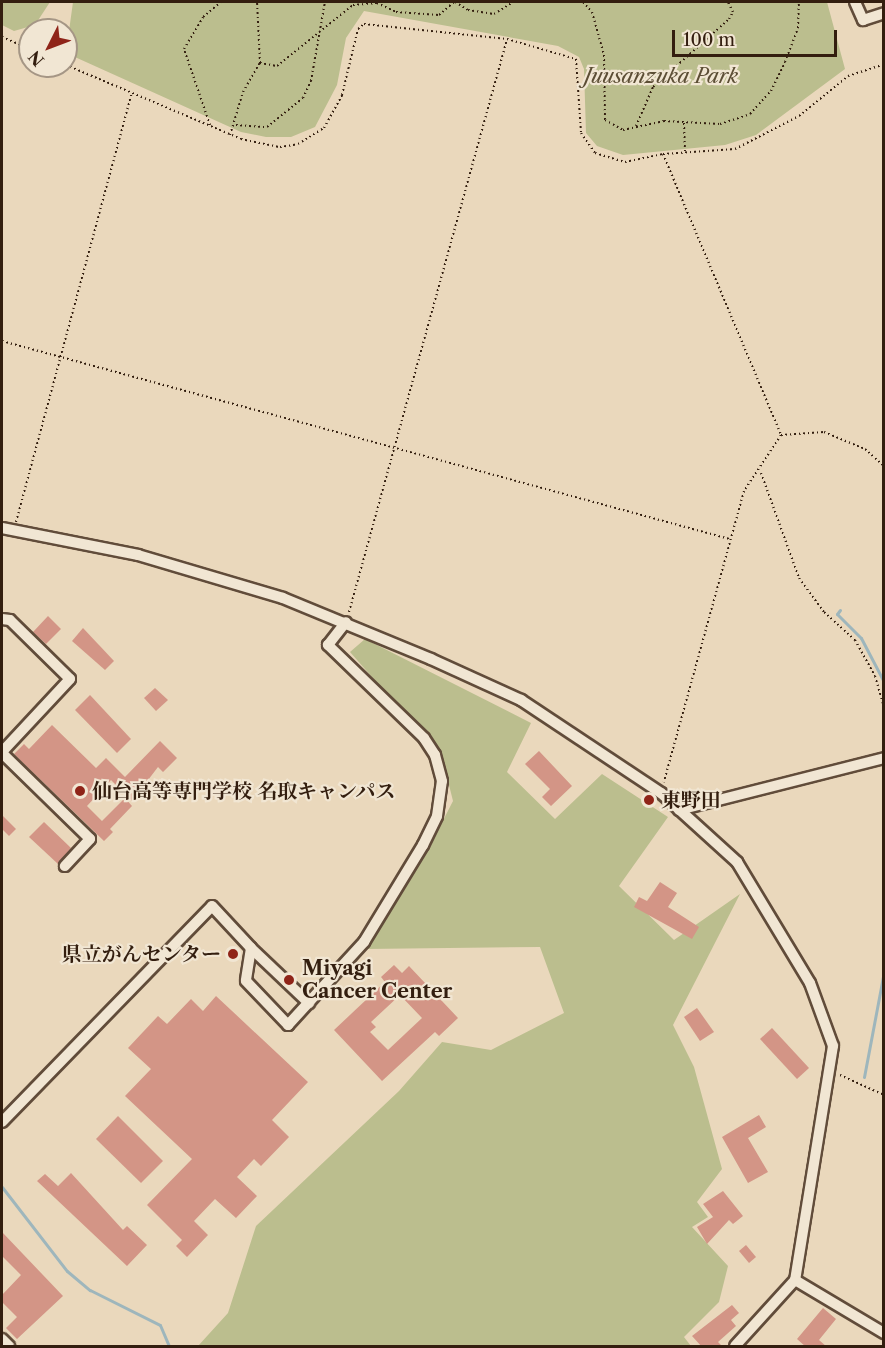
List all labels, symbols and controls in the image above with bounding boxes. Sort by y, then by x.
north arrow [18,18,78,78]
scale bar [675,18,840,56]
text: 100 m [683,29,735,51]
text: N [24,47,48,71]
park label: Juusanzuka Park [584,64,738,88]
place label: 仙台高等専門学校 名取キャンパス [92,779,397,803]
marker: 仙台高等専門学校 名取キャンパス [73,784,87,798]
place label: 東野田 [661,788,721,812]
marker: 東野田 [642,793,656,807]
place label: 県立がんセンター [61,942,221,966]
marker: 県立がんセンター [226,947,240,961]
place label: Miyagi Cancer Center [302,957,453,1004]
marker: Miyagi Cancer Center [280,971,298,989]

